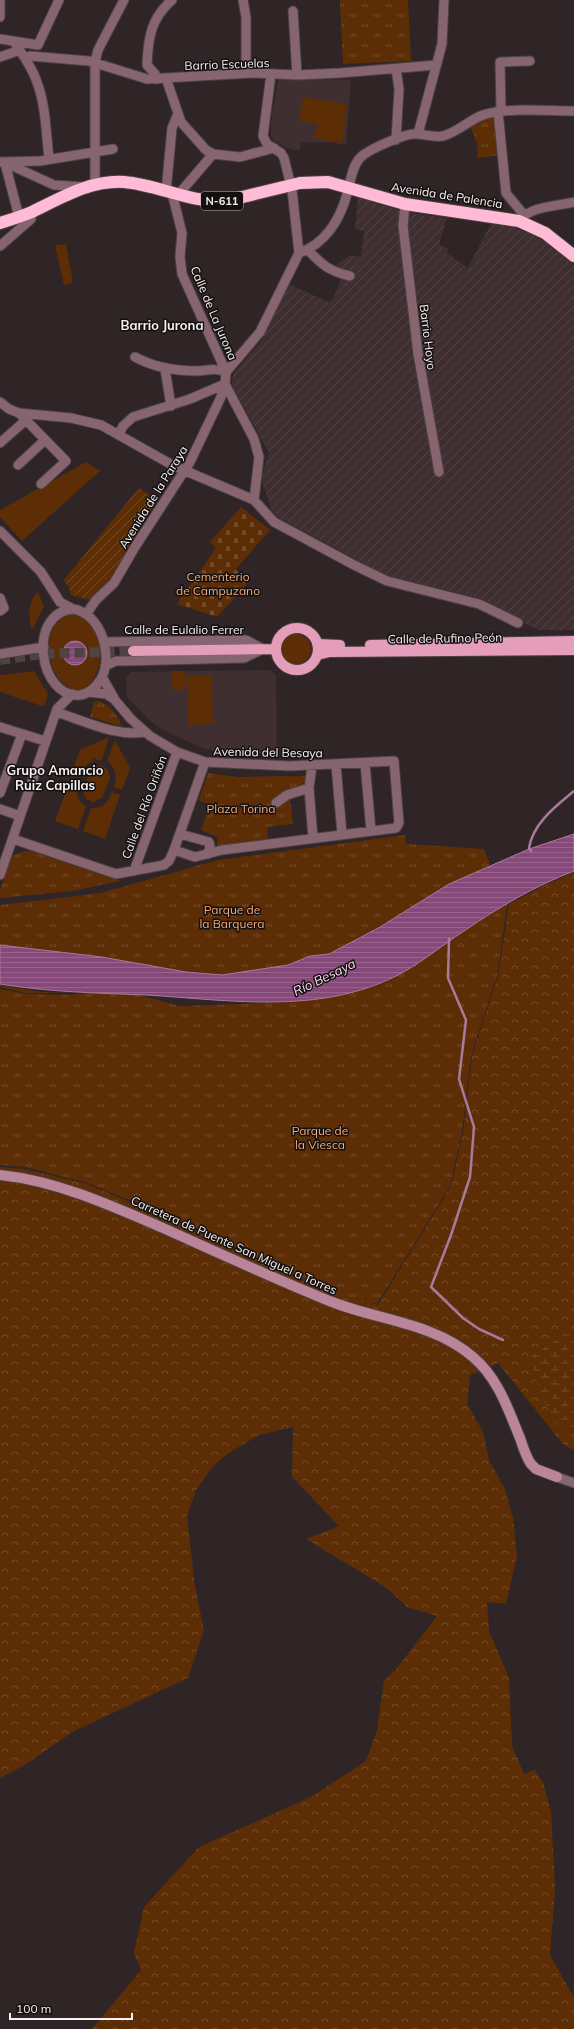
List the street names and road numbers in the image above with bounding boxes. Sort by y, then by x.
street label: Barrio Escuelas [184,55,270,73]
street label: Avenida de Palencia [390,179,504,211]
road number: N-611 [201,192,243,210]
street label: Calle de La Jurona [187,264,241,362]
street label: Barrio Hoyo [417,303,439,371]
street label: Avenida de la Paraya [115,443,191,551]
street label: Calle de Eulalio Ferrer [124,622,245,637]
street label: Calle de Rufino Peón [388,630,502,646]
street label: Avenida del Besaya [213,744,323,760]
street label: Calle del Río Oriñón [118,753,170,861]
street label: Carretera de Puente San Miguel a Torres [129,1193,339,1297]

